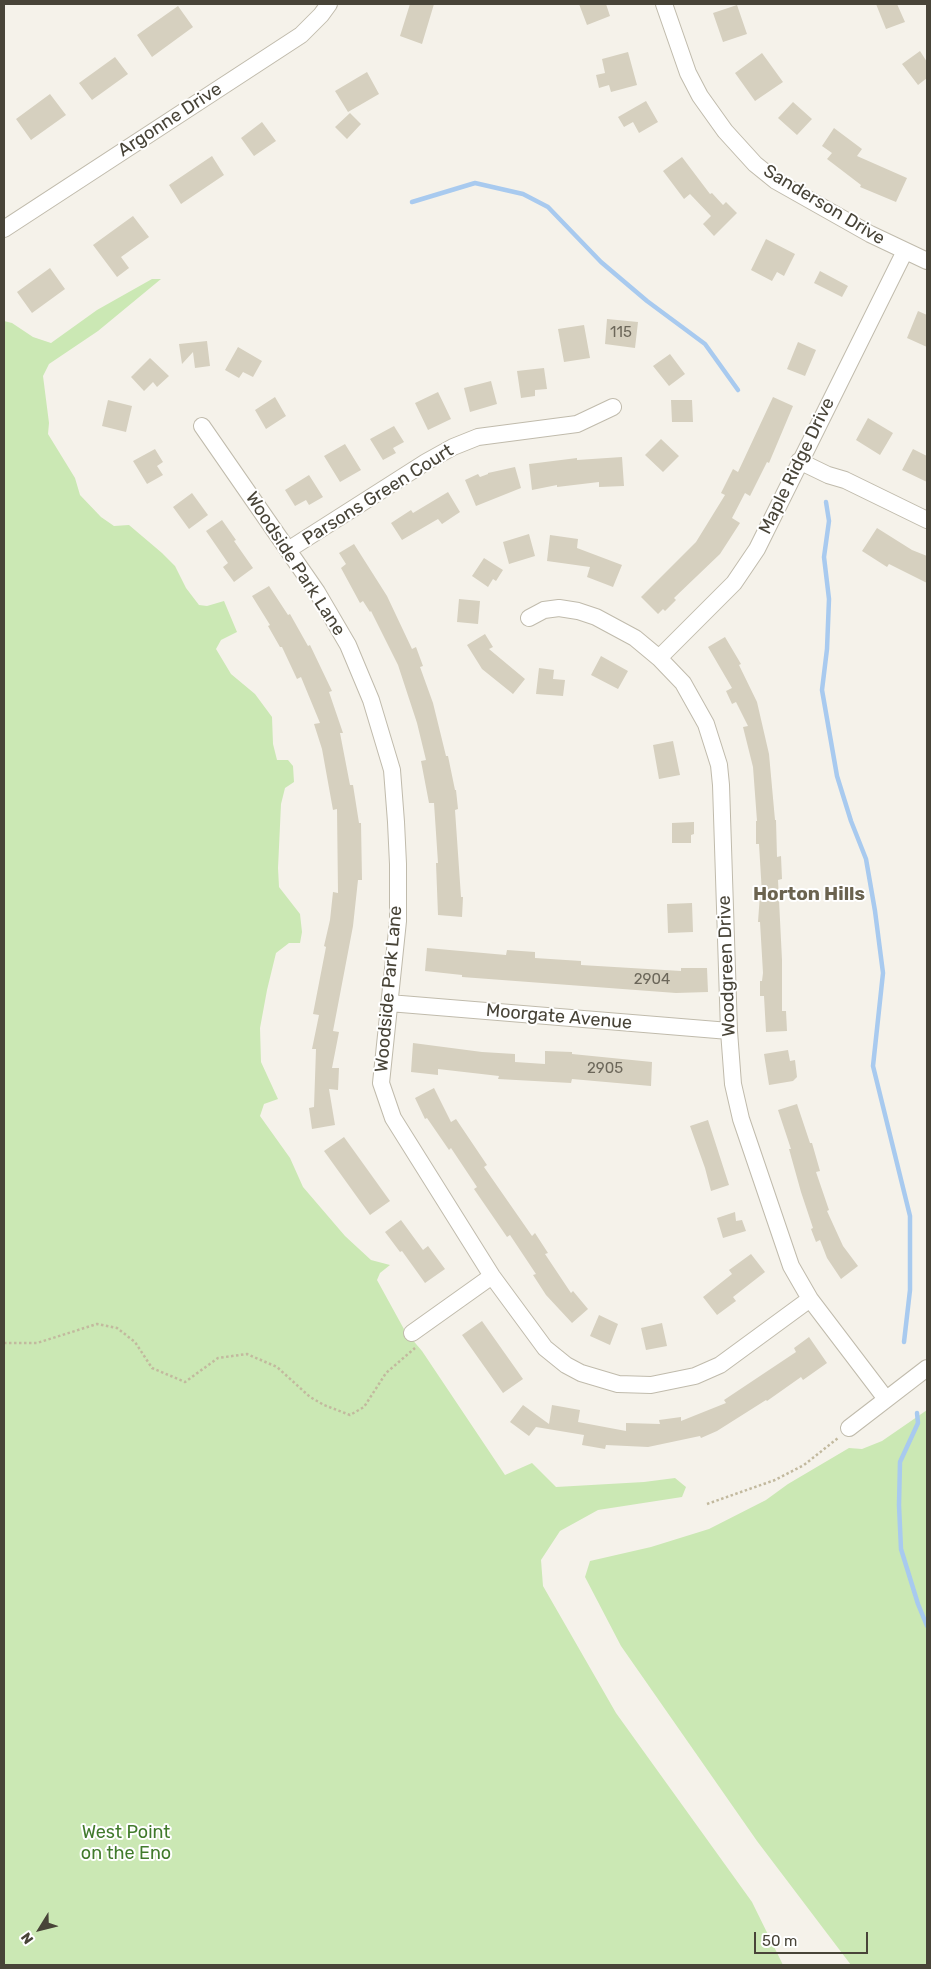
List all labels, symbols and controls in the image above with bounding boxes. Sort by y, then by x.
street label: Argonne Drive [114,78,226,162]
street label: Sanderson Drive [759,160,889,250]
house number: 115 [610,324,632,342]
street label: Maple Ridge Drive [755,394,839,538]
street label: Parsons Green Court [299,440,457,550]
street label: Woodside Park Lane [240,488,350,640]
district label: Horton Hills [753,884,865,906]
street label: Woodgreen Drive [714,895,740,1037]
street label: Woodside Park Lane [371,905,407,1073]
house number: 2904 [634,971,670,989]
street label: Moorgate Avenue [485,1000,633,1034]
house number: 2905 [587,1060,623,1078]
park label: West Point on the Eno [81,1822,171,1865]
north arrow [15,1904,65,1954]
scale bar [756,1922,870,1954]
text: N [18,1929,37,1947]
text: 50 m [762,1932,797,1950]

